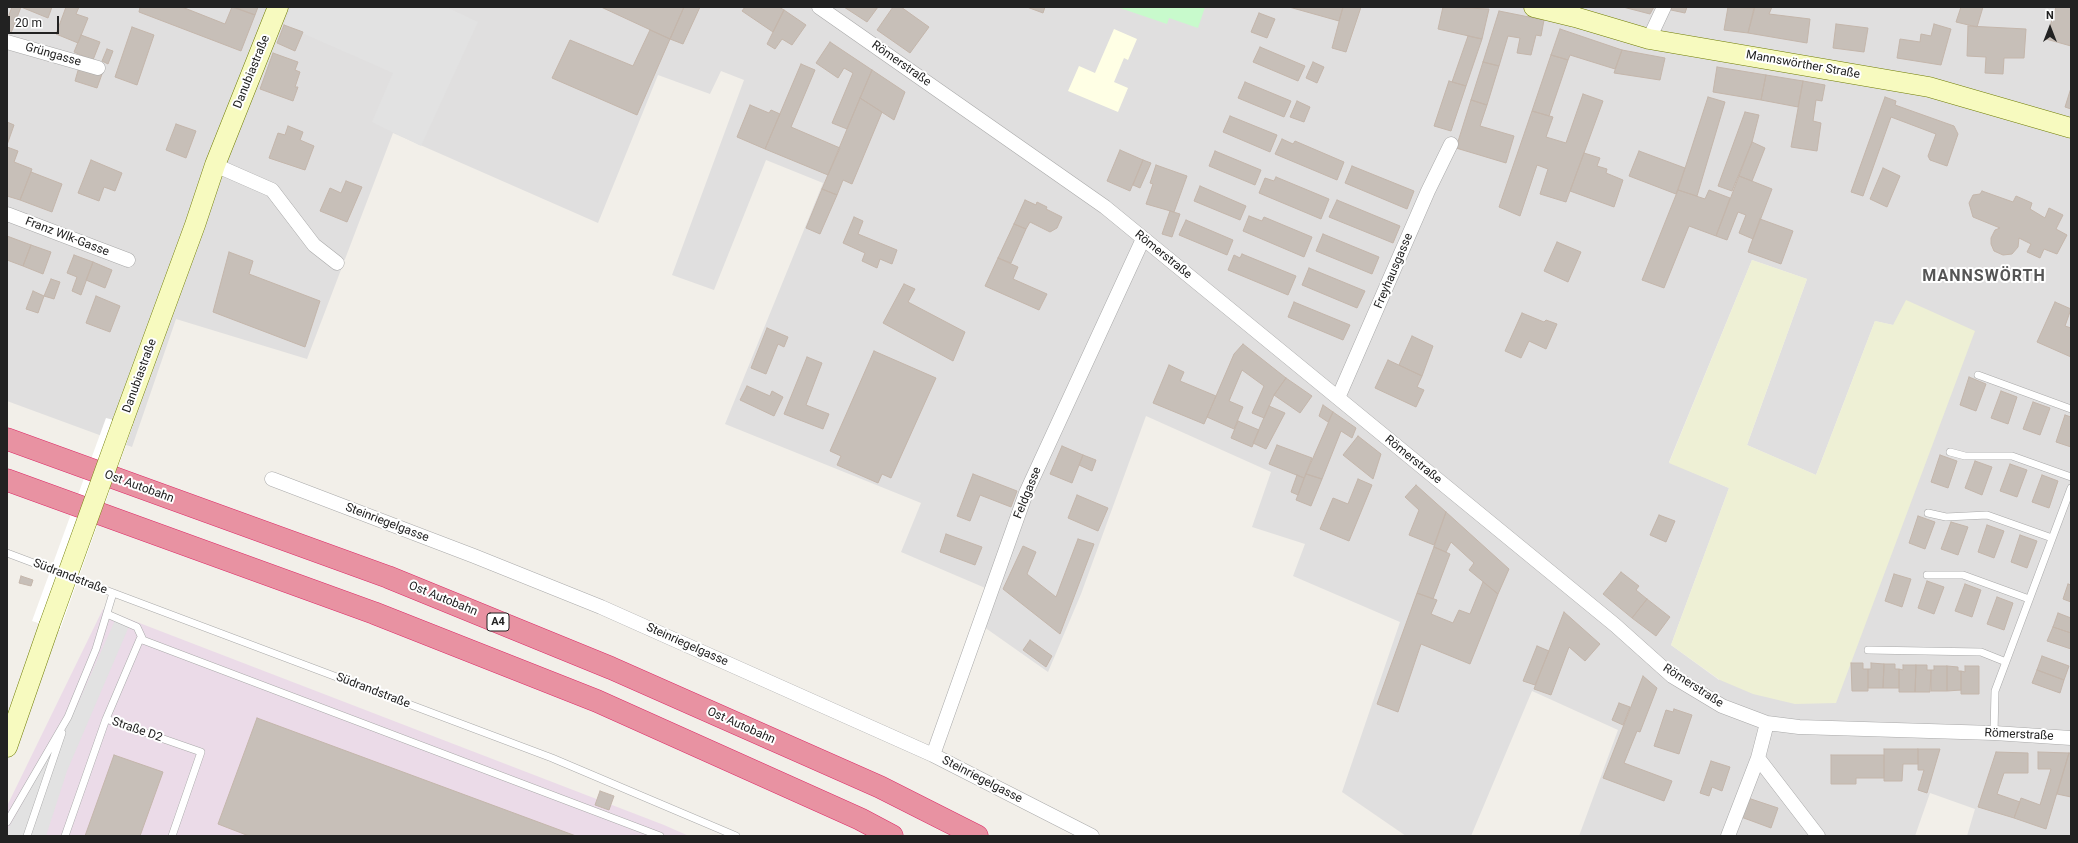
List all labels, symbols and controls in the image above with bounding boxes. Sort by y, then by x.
scale bar [10,8,61,34]
north arrow [2030,8,2070,48]
text: N [2046,9,2054,22]
text: 20 m [15,16,42,30]
street label: Danubiastraße [231,33,273,111]
street label: Römerstraße [869,38,933,90]
street label: Grüngasse [23,40,83,70]
street label: Mannswörther Straße [1745,48,1861,82]
street label: Franz Wlk-Gasse [23,214,111,260]
street label: Römerstraße [1132,228,1194,282]
street label: Freyhausgasse [1372,231,1416,311]
district label: MANNSWÖRTH [1922,267,2046,287]
street label: Danubiastraße [120,337,160,415]
street label: Römerstraße [1382,433,1444,487]
street label: Feldgasse [1011,465,1045,521]
street label: Ost Autobahn [102,468,176,506]
street label: Steinriegelgasse [343,500,431,546]
street label: Südrandstraße [31,556,109,598]
street label: Ost Autobahn [407,579,479,619]
road number: A4 [487,613,509,631]
street label: Steinriegelgasse [644,620,730,670]
street label: Römerstraße [1660,661,1726,711]
street label: Südrandstraße [334,670,412,712]
street label: Ost Autobahn [705,705,777,747]
street label: Straße D2 [110,715,164,745]
street label: Römerstraße [1984,726,2054,744]
street label: Steinriegelgasse [939,754,1025,806]

